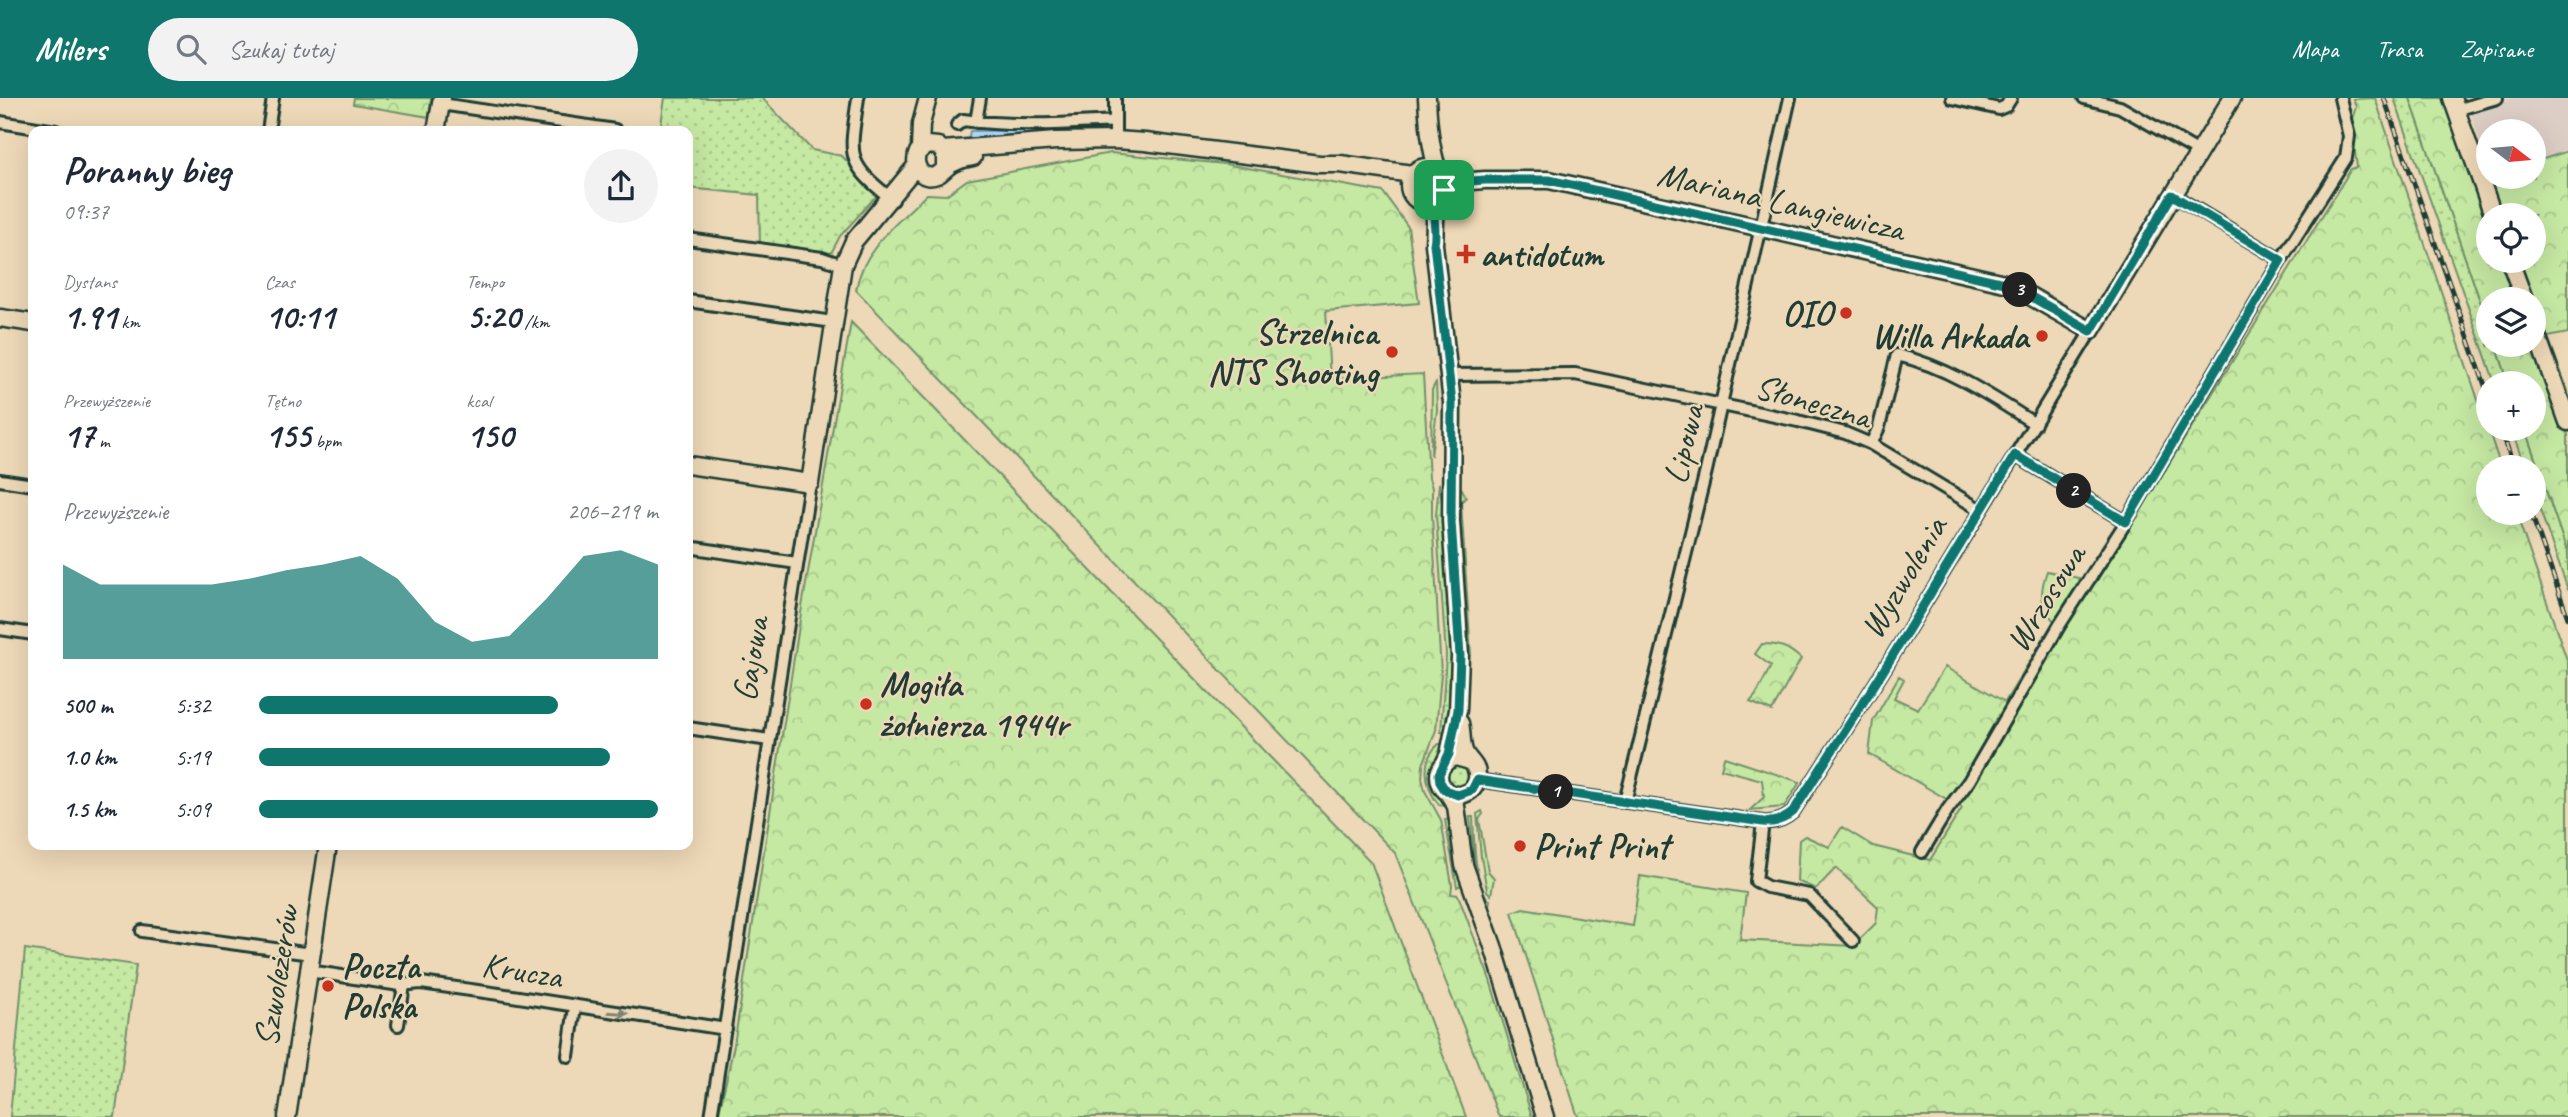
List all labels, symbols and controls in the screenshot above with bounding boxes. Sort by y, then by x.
search box [148,18,638,81]
text: Milers [35,28,106,70]
icon: search [172,30,210,68]
text: Szukaj tutaj [228,33,334,66]
text: Mapa [2292,34,2338,64]
text: Trasa [2376,34,2422,64]
text: Zapisane [2460,34,2533,64]
north arrow [2476,119,2546,189]
map controls [2476,119,2546,525]
text: Poranny bieg [63,147,231,194]
button: share [584,149,658,223]
street label: Mariana Langiewicza [1653,151,1911,252]
pin [1414,160,1474,220]
icon: arrive [1425,171,1463,209]
text: 09:37 [63,197,109,226]
button: locate [2476,203,2546,273]
place label: antidotum [1480,232,1605,277]
marker: antidotum [1458,246,1474,262]
text: Dystans [63,270,117,294]
text: Czas [265,270,295,294]
text: Tempo [466,270,504,294]
pin: 3 [2002,272,2038,308]
text: 3 [2015,277,2024,301]
button: layers [2476,287,2546,357]
place label: OIO [1782,291,1836,336]
text: 1.91 [63,294,117,339]
text: 10:11 [265,294,335,339]
text: 5:20 [466,294,520,339]
marker: OIO [1838,305,1854,321]
text: km [117,310,140,334]
text: /km [520,310,549,334]
place label: Strzelnica NTS Shooting [1208,310,1381,395]
place label: Willa Arkada [1872,314,2031,359]
marker: Willa Arkada [2034,328,2050,344]
marker: Strzelnica NTS Shooting [1384,344,1400,360]
street label: Słoneczna [1750,364,1878,440]
button: + [2476,371,2546,441]
text: Przewyższenie [63,389,150,413]
text: Tętno [265,389,301,413]
text: kcal [466,389,491,413]
street label: Lipowa [1653,398,1715,488]
text: 17 [63,413,94,458]
text: 155 [265,413,311,458]
text: 150 [466,413,513,458]
text: m [94,429,110,453]
text: bpm [311,429,341,453]
button: − [2476,455,2546,525]
pin: 2 [2056,474,2092,508]
text: 2 [2069,478,2078,502]
text: Przewyższenie [63,497,168,526]
text: 206–219 m [567,497,658,526]
street label: Wyzwolenia [1850,506,1959,646]
street label: Wrzosowa [1995,534,2097,660]
street label: Gajowa [722,611,780,704]
place label: Mogiła żołnierza 1944r [880,662,1072,747]
text: 500 m [63,691,112,720]
text: 5:32 [175,691,211,720]
marker: Mogiła żołnierza 1944r [858,696,874,712]
text: 1.0 km [63,743,117,772]
text: 5:19 [175,743,211,772]
pin: 1 [1538,774,1574,810]
text: 1 [1551,779,1560,803]
text: 1.5 km [63,795,116,824]
text: 5:09 [175,795,211,824]
place label: Print Print [1534,824,1674,869]
marker: Print Print [1512,838,1528,854]
street label: Szwoleżerów [243,900,310,1050]
street label: Krucza [479,942,567,999]
place label: Poczta Polska [342,944,422,1029]
marker: Poczta Polska [320,978,336,994]
one-way arrow [608,1007,630,1018]

